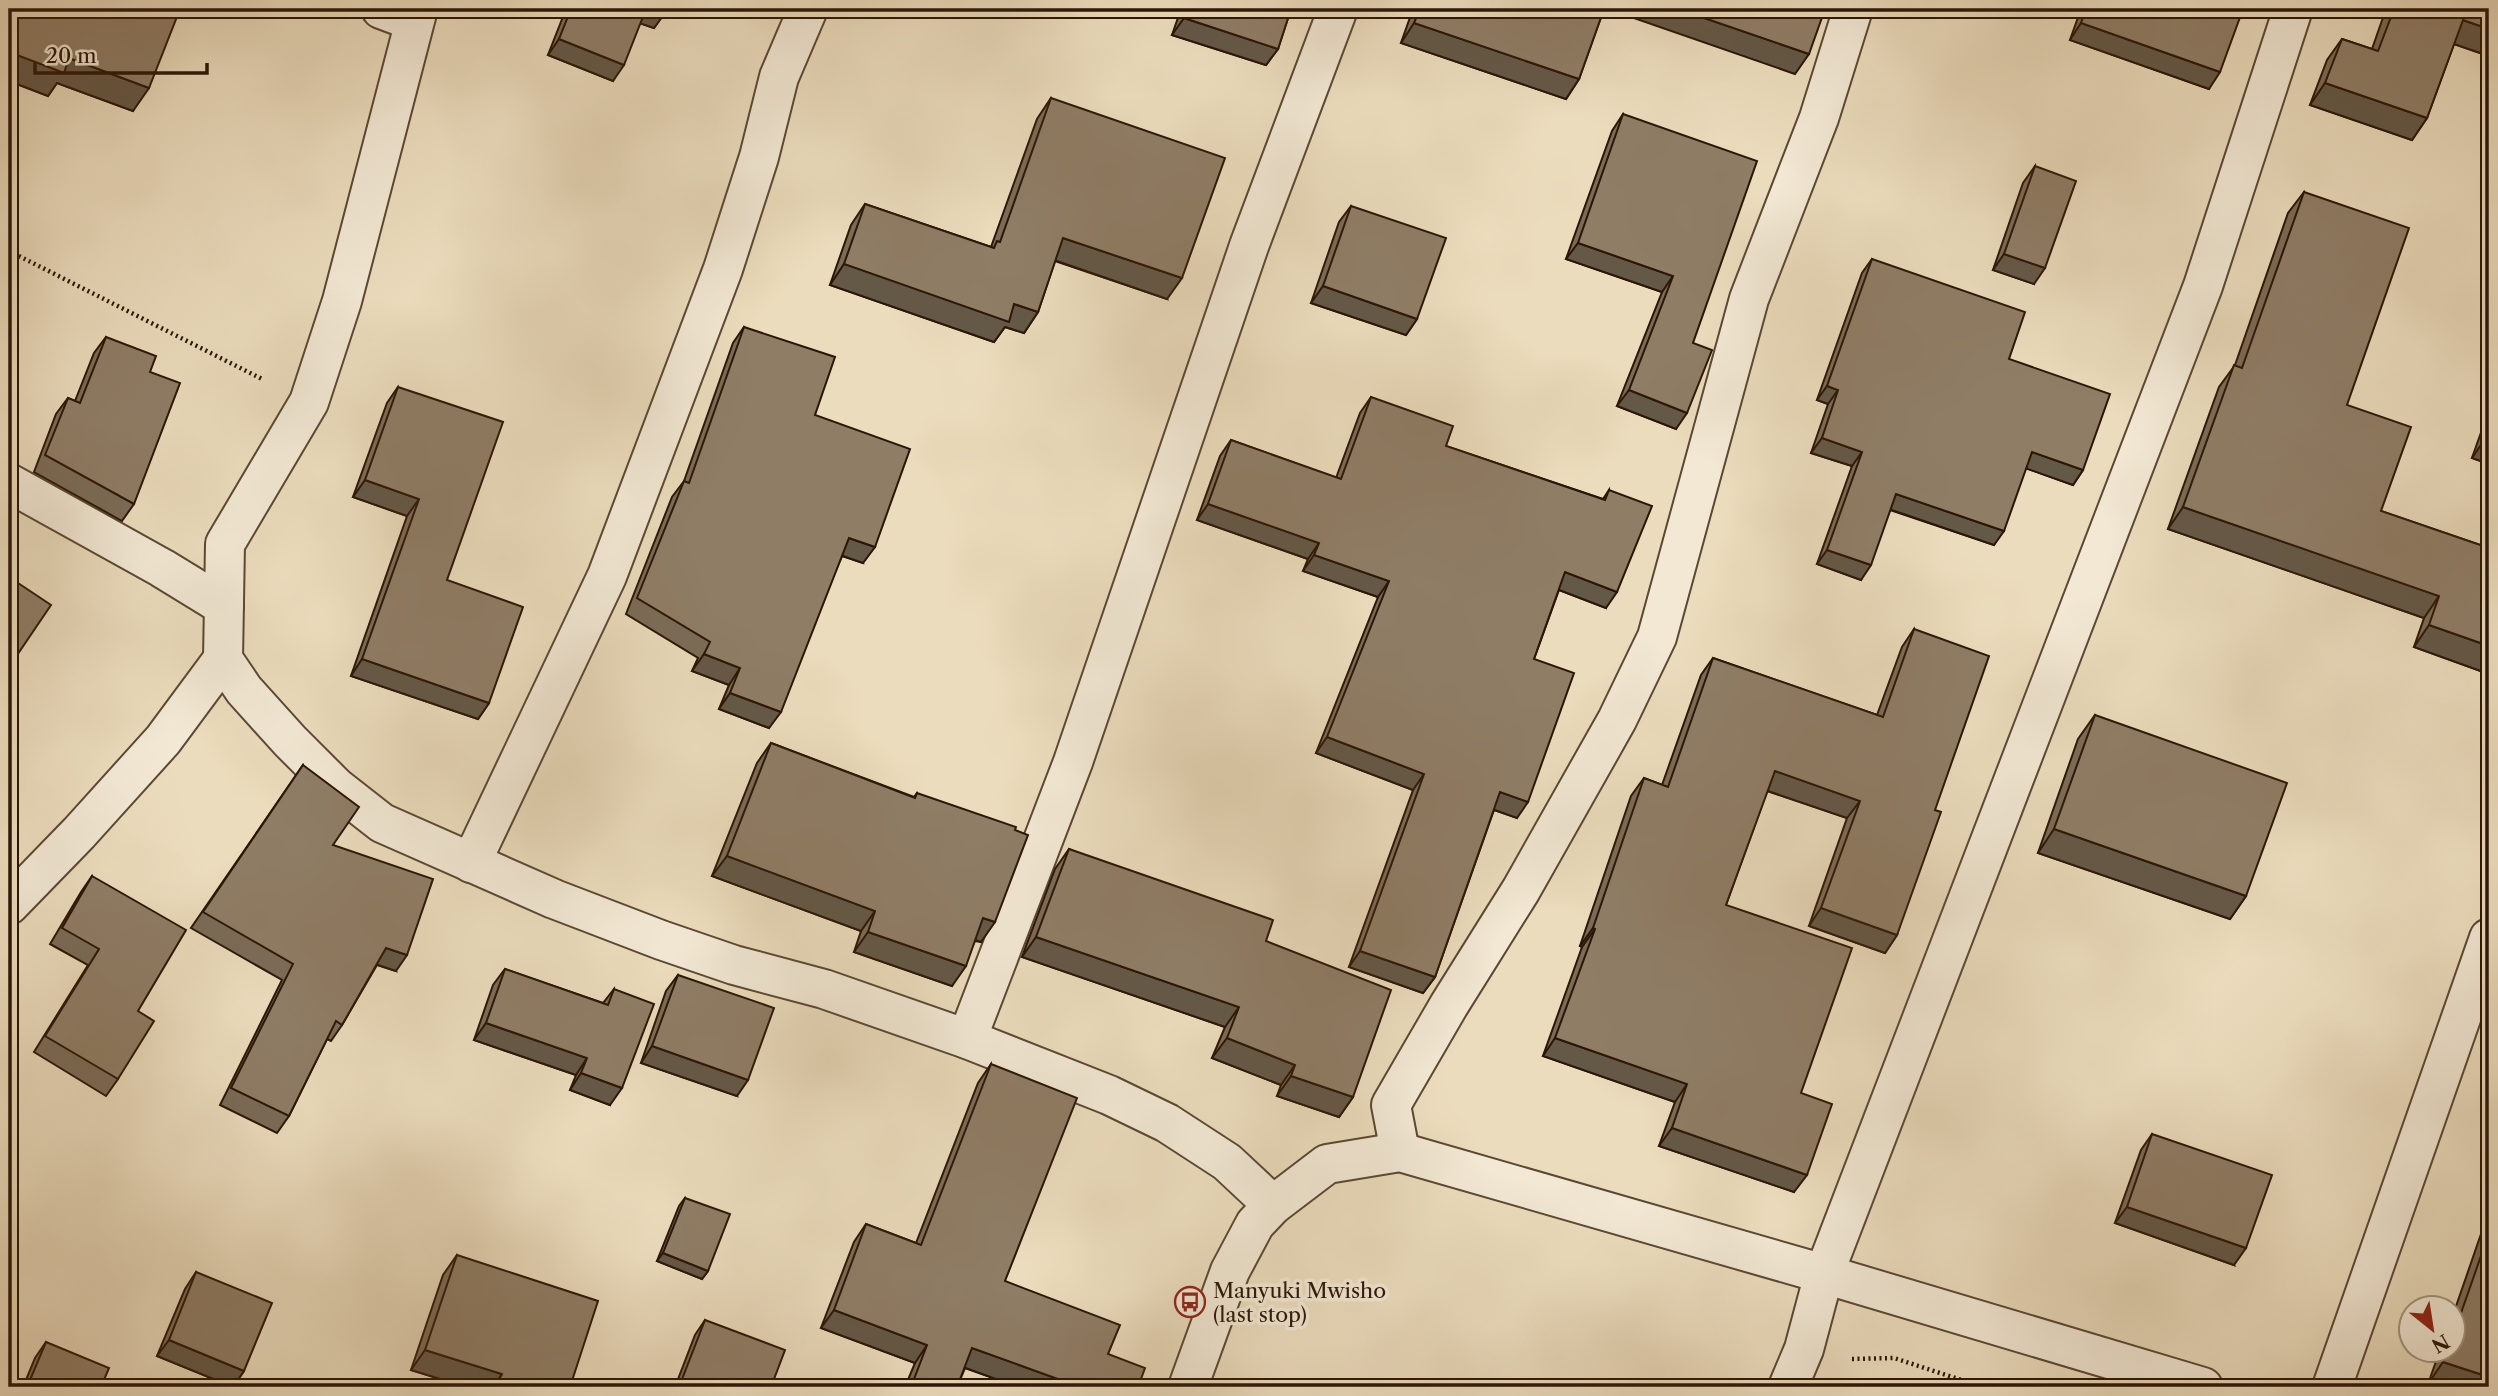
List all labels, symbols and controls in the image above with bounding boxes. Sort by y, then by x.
scale bar [35,32,206,76]
text: 20 m [46,43,97,68]
place label: Manyuki Mwisho (last stop) [1213,1278,1386,1327]
bus stop icon: Manyuki Mwisho (last stop) [1173,1285,1207,1319]
north arrow [2396,1294,2466,1364]
text: N [2427,1329,2453,1357]

